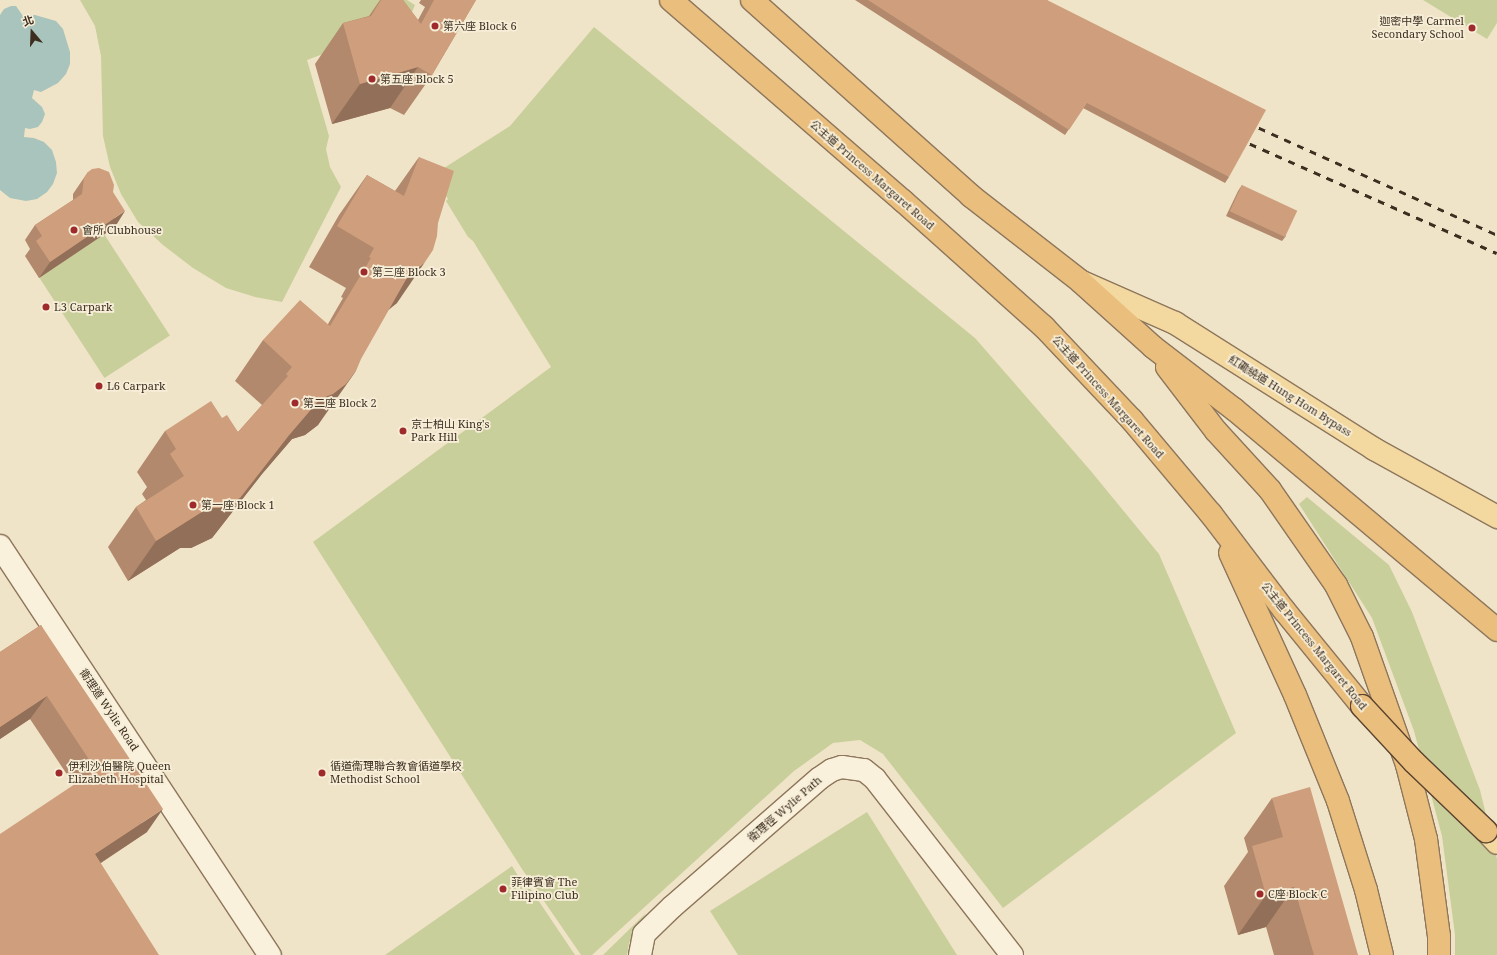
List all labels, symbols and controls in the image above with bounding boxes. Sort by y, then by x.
text: 北 [20,11,36,29]
north arrow [12,12,52,52]
place label: 迦密中學 Carmel Secondary School [1372,15,1464,41]
place label: 第六座 Block 6 [443,19,517,33]
marker: 第六座 Block 6 [430,21,440,31]
marker: 迦密中學 Carmel Secondary School [1467,23,1477,33]
place label: 第五座 Block 5 [380,72,454,86]
marker: 第五座 Block 5 [367,74,377,84]
street label: 公主道 Princess Margaret Road [807,117,937,233]
place label: 會所 Clubhouse [82,223,162,237]
marker: 會所 Clubhouse [69,225,79,235]
place label: 第三座 Block 3 [372,265,446,279]
marker: 第三座 Block 3 [359,267,369,277]
place label: L3 Carpark [54,300,113,314]
marker: L3 Carpark [41,302,51,312]
street label: 公主道 Princess Margaret Road [1049,333,1167,461]
street label: 紅磡繞道 Hung Hom Bypass [1226,353,1354,439]
place label: L6 Carpark [107,379,166,393]
marker: L6 Carpark [94,381,104,391]
place label: 第二座 Block 2 [303,396,377,410]
marker: 第二座 Block 2 [290,398,300,408]
place label: 京士柏山 King's Park Hill [411,418,489,444]
marker: 京士柏山 King's Park Hill [398,426,408,436]
place label: 第一座 Block 1 [201,498,275,512]
marker: 第一座 Block 1 [188,500,198,510]
street label: 公主道 Princess Margaret Road [1258,579,1370,713]
street label: 衛理道 Wylie Road [77,667,141,753]
place label: 伊利沙伯醫院 Queen Elizabeth Hospital [68,760,171,786]
place label: 循道衞理聯合教會循道學校 Methodist School [330,760,462,786]
marker: 伊利沙伯醫院 Queen Elizabeth Hospital [53,767,65,779]
marker: 循道衞理聯合教會循道學校 Methodist School [317,768,327,778]
street label: 衛理徑 Wylie Path [746,774,824,844]
place label: 菲律賓會 The Filipino Club [511,876,578,902]
marker: 菲律賓會 The Filipino Club [498,884,508,894]
place label: C座 Block C [1268,887,1327,901]
marker: C座 Block C [1255,889,1265,899]

